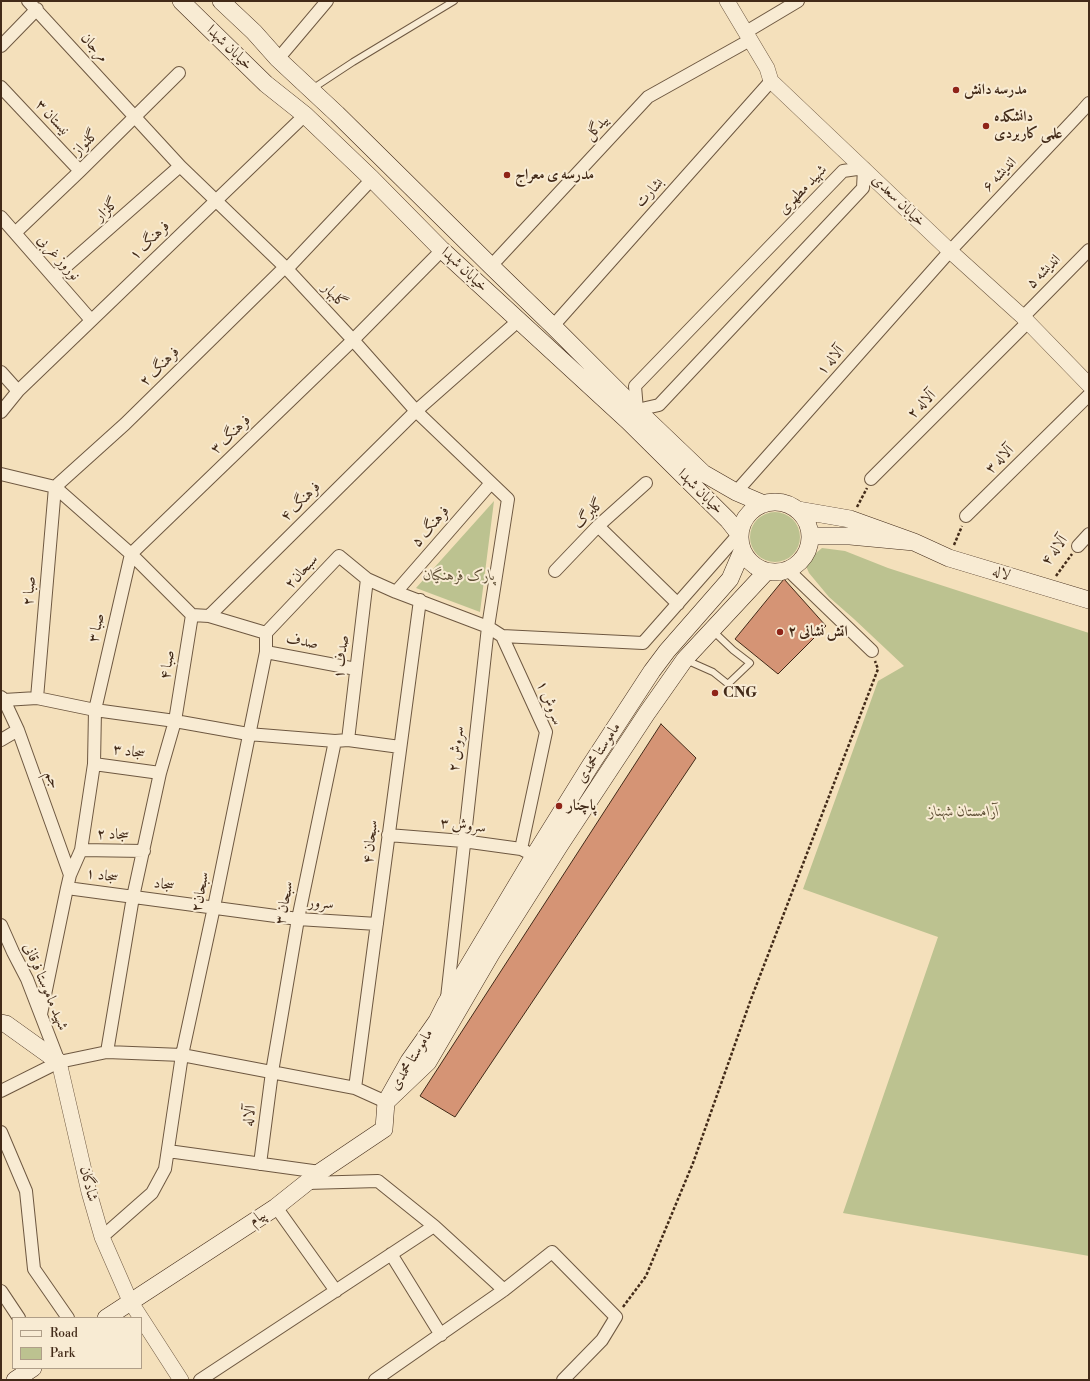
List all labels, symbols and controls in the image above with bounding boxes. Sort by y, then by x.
street label: خیابان شهدا [202,22,256,74]
street label: مرجان [76,30,112,66]
place label: مدرسه دانش [964,81,1027,99]
marker: مدرسه دانش [951,85,961,95]
street label: نیستان ۳ [31,96,73,140]
place label: دانشکده علمی کاربردی [994,108,1062,143]
street label: بیدگل [581,112,613,144]
marker: دانشکده علمی کاربردی [981,121,991,131]
street label: گلنواز [69,126,103,160]
street label: اندیشه ۶ [979,154,1021,196]
street label: شهید مطهری [775,161,831,219]
place label: مدرسه ی معراج [515,166,594,184]
marker: مدرسه ی معراج [502,170,512,180]
street label: خیابان سعدی [868,171,928,231]
street label: بشارت [632,174,668,212]
street label: گلزار [91,195,123,225]
street label: فرهنگ ۱ [126,218,174,264]
street label: نوروز غربی [33,231,83,285]
street label: خیابان شهدا [437,244,491,296]
street label: اندیشه ۵ [1023,251,1065,293]
street label: گلبهار [318,280,350,312]
street label: فرهنگ ۲ [136,343,184,391]
street label: آلاله ۱ [813,343,849,379]
street label: آلاله ۲ [904,387,940,423]
street label: فرهنگ ۳ [207,412,255,458]
street label: آلاله ۳ [982,442,1018,478]
street label: خیابان شهدا [673,465,727,519]
street label: فرهنگ ۴ [277,478,325,526]
street label: گلبرگ [570,495,608,533]
street label: فرهنگ ۵ [408,503,454,551]
street label: آلاله ۴ [1038,532,1072,570]
street label: سبحان۲ [281,551,323,593]
street label: لاله [990,563,1012,585]
park label: پارک فرهنگیان [423,567,495,585]
street label: صبا ۲ [20,576,40,606]
street label: صبا ۳ [85,612,109,644]
place label: اتش نشانی ۲ [788,623,848,641]
marker: اتش نشانی ۲ [775,627,785,637]
street label: صدف [285,630,319,654]
street label: صدف ۱ [330,634,354,680]
street label: صبا ۴ [157,649,179,681]
street label: سروش ۱ [532,678,566,728]
place label: CNG [723,684,757,702]
marker: CNG [710,688,720,698]
street label: ماموستا محمدی [573,719,625,787]
street label: سروش ۲ [445,725,469,773]
street label: سجاد ۳ [112,741,146,763]
street label: جم [41,769,63,791]
place label: پاچنار [567,797,596,815]
marker: پاچنار [554,801,564,811]
park label: آرامستان شهناز [929,803,999,821]
street label: سروش ۳ [439,815,487,837]
street label: سبحان ۴ [359,819,383,865]
street label: سجاد ۲ [97,826,129,844]
street label: سجاد ۱ [85,865,119,887]
street label: سبحان۲ [188,870,214,914]
street label: سجاد [153,875,175,895]
street label: سبحان ۳ [272,880,298,926]
street label: سرور [308,894,334,914]
street label: شهید ماموستا فرقانی [18,941,72,1033]
street label: ماموستا محمدی [386,1026,438,1094]
street label: آلاله [240,1104,260,1128]
street label: شادگان [75,1164,101,1204]
street label: پیام [246,1206,270,1230]
legend [12,1317,142,1369]
text: Road [50,1326,78,1341]
text: Park [50,1346,75,1361]

